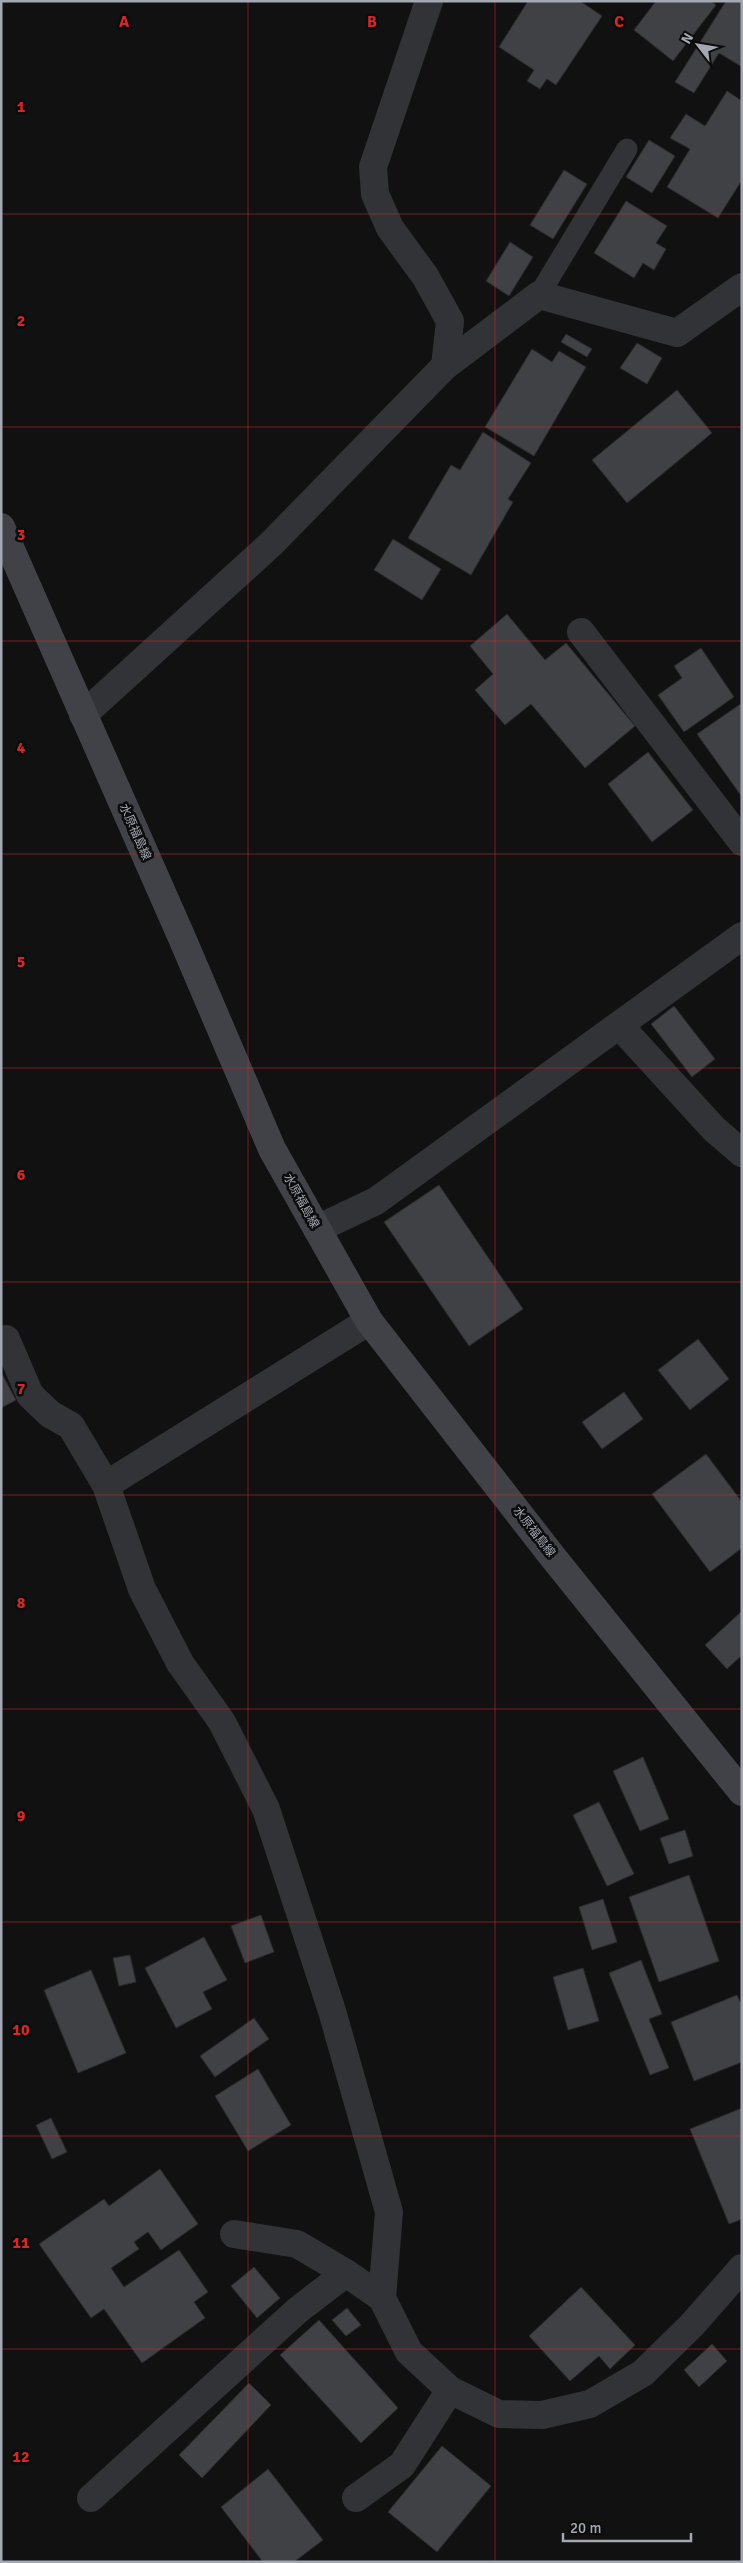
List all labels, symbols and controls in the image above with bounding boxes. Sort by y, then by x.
text: A [119,12,130,32]
text: B [367,12,377,32]
text: C [614,12,624,32]
north arrow [673,20,723,70]
text: N [677,30,697,47]
text: 1 [17,97,26,117]
text: 2 [17,311,25,331]
text: 3 [17,525,25,545]
text: 4 [17,738,26,758]
street label: 水原福島線 [116,802,154,862]
text: 5 [17,952,25,972]
text: 6 [17,1165,26,1185]
street label: 水原福島線 [280,1171,322,1231]
text: 7 [17,1379,26,1399]
street label: 水原福島線 [510,1504,558,1560]
text: 8 [17,1593,26,1613]
text: 9 [17,1806,26,1826]
text: 10 [12,2020,30,2040]
text: 11 [12,2233,30,2253]
text: 12 [12,2447,30,2467]
scale bar [563,2510,690,2542]
text: 20 m [570,2519,601,2537]

